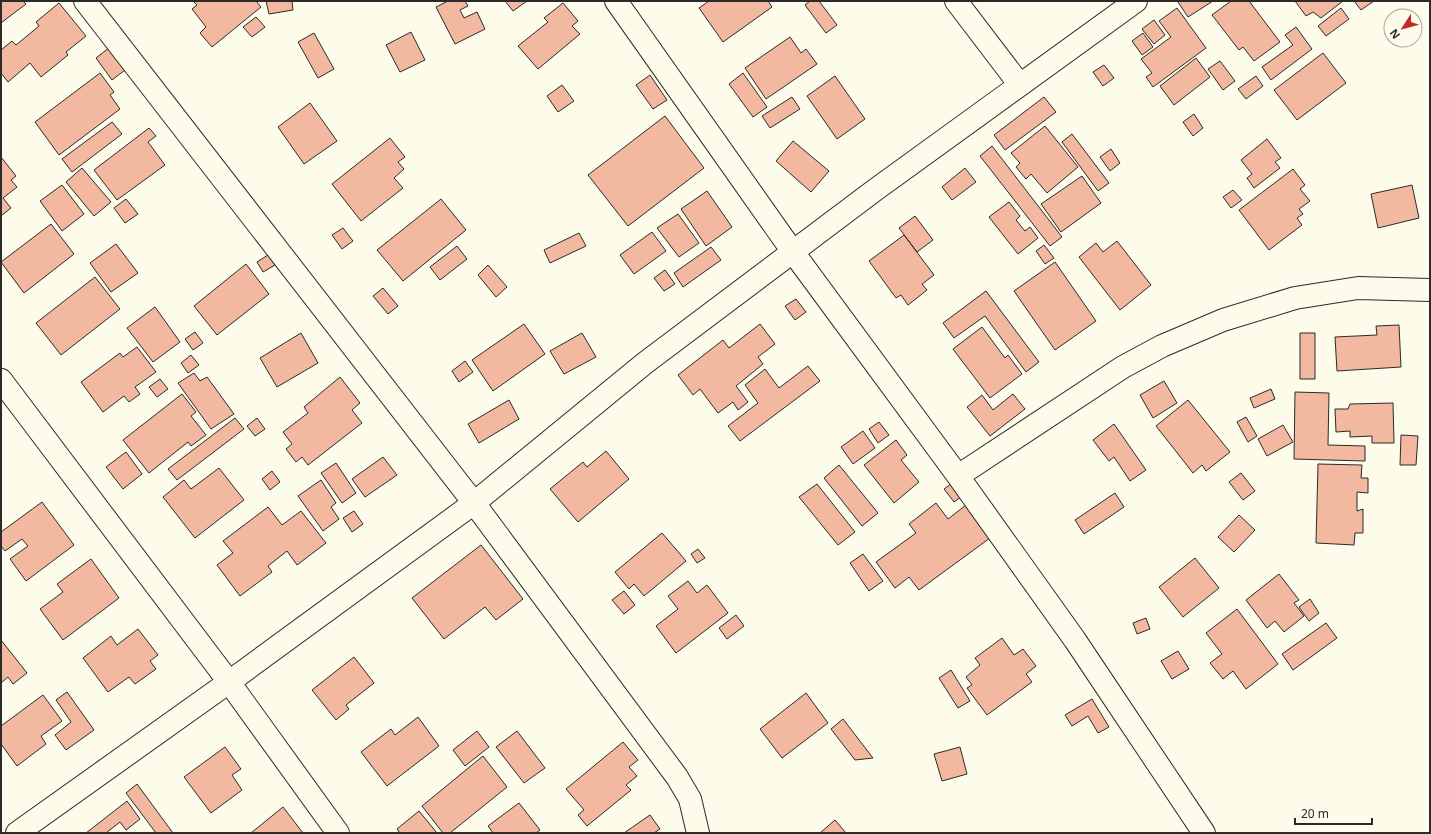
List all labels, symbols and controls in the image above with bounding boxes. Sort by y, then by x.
north arrow [1383,8,1423,48]
text: N [1386,26,1403,42]
scale bar [1295,800,1372,826]
text: 20 m [1301,805,1329,822]

